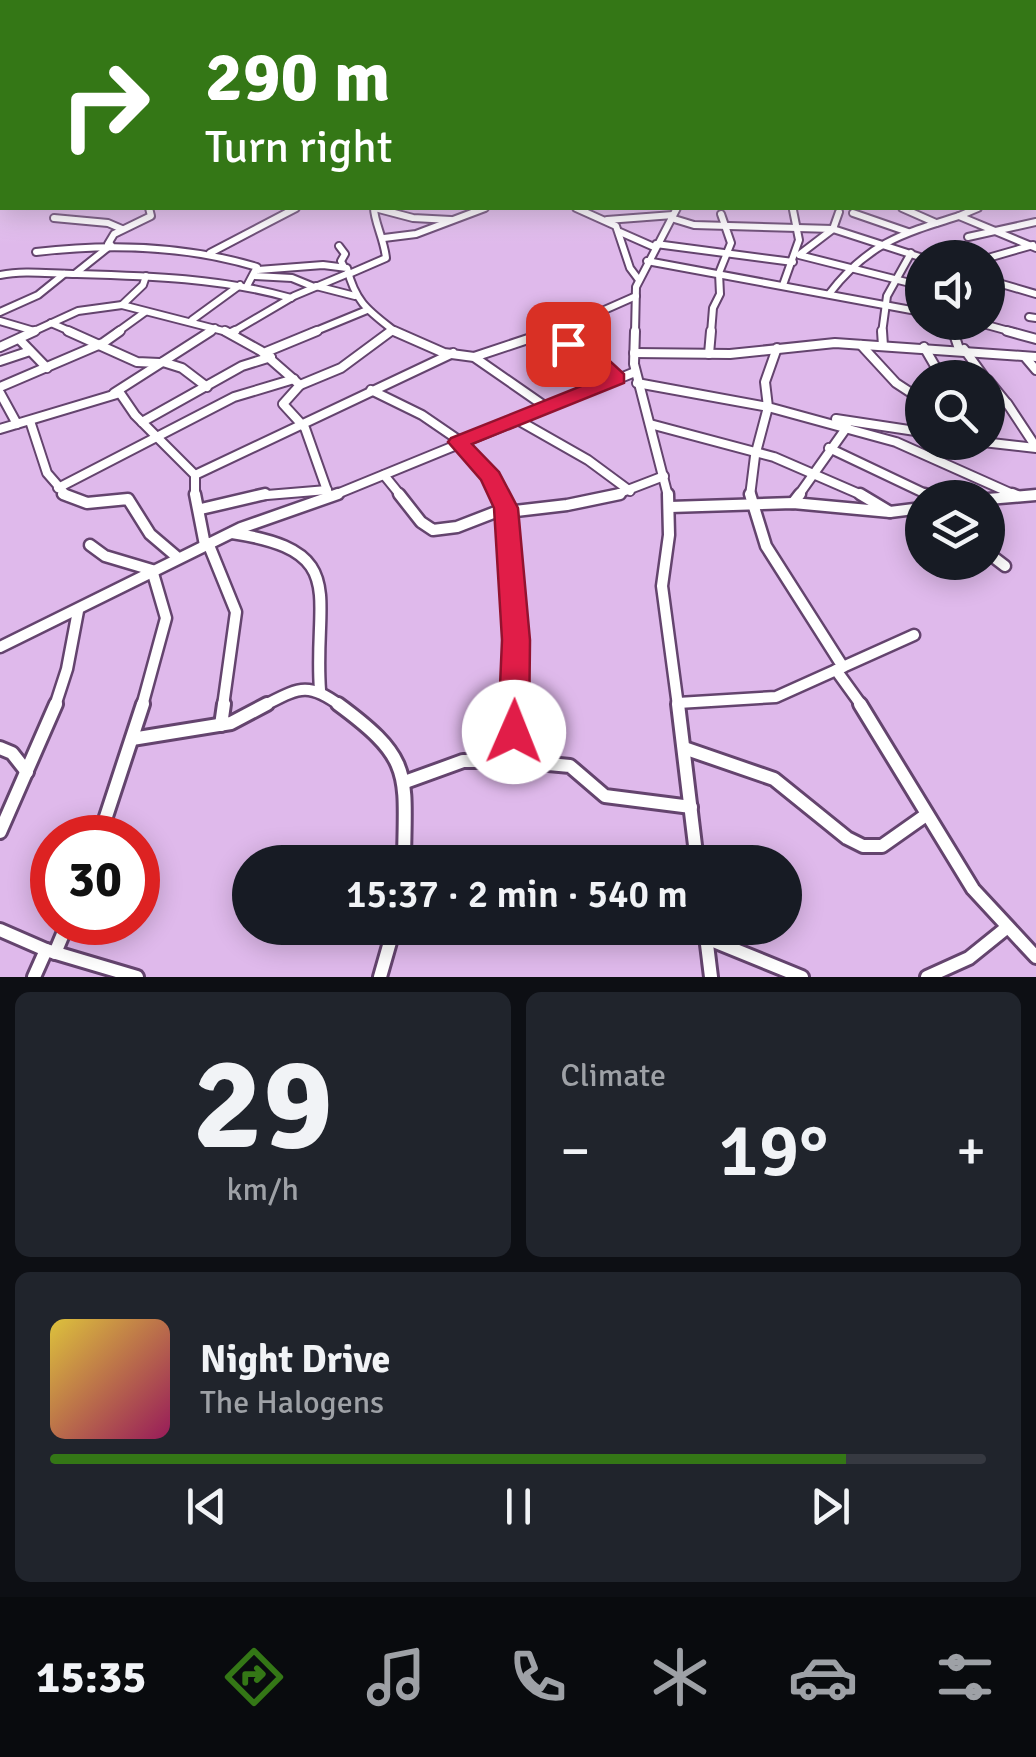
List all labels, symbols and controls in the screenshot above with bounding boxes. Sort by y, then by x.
text: 290 m [205,34,390,120]
icon: right [40,40,170,170]
text: Turn right [205,120,393,175]
map controls [905,240,1005,580]
button: sound [905,240,1005,340]
pin [526,302,611,387]
icon: arrive [541,317,596,372]
button: search [905,360,1005,460]
button: layers [905,480,1005,580]
position arrow [462,680,566,784]
speed limit sign: 30 [30,815,160,945]
text: 15:37 · 2 min · 540 m [346,871,688,918]
text: 29 [193,1025,333,1185]
text: Climate [561,1056,666,1095]
text: 19° [718,1104,828,1197]
text: − [561,1117,590,1185]
text: + [956,1117,986,1185]
text: km/h [227,1170,299,1209]
text: Night Drive [200,1336,390,1383]
text: The Halogens [200,1383,384,1422]
icon: previous [179,1479,234,1534]
icon: pause [491,1479,546,1534]
icon: next [803,1479,858,1534]
icon: directions [219,1642,289,1712]
icon: music [361,1642,431,1712]
icon: phone [503,1642,573,1712]
icon: climate [645,1642,715,1712]
icon: car [788,1642,858,1712]
icon: filters [930,1642,1000,1712]
text: 15:35 [36,1650,147,1705]

